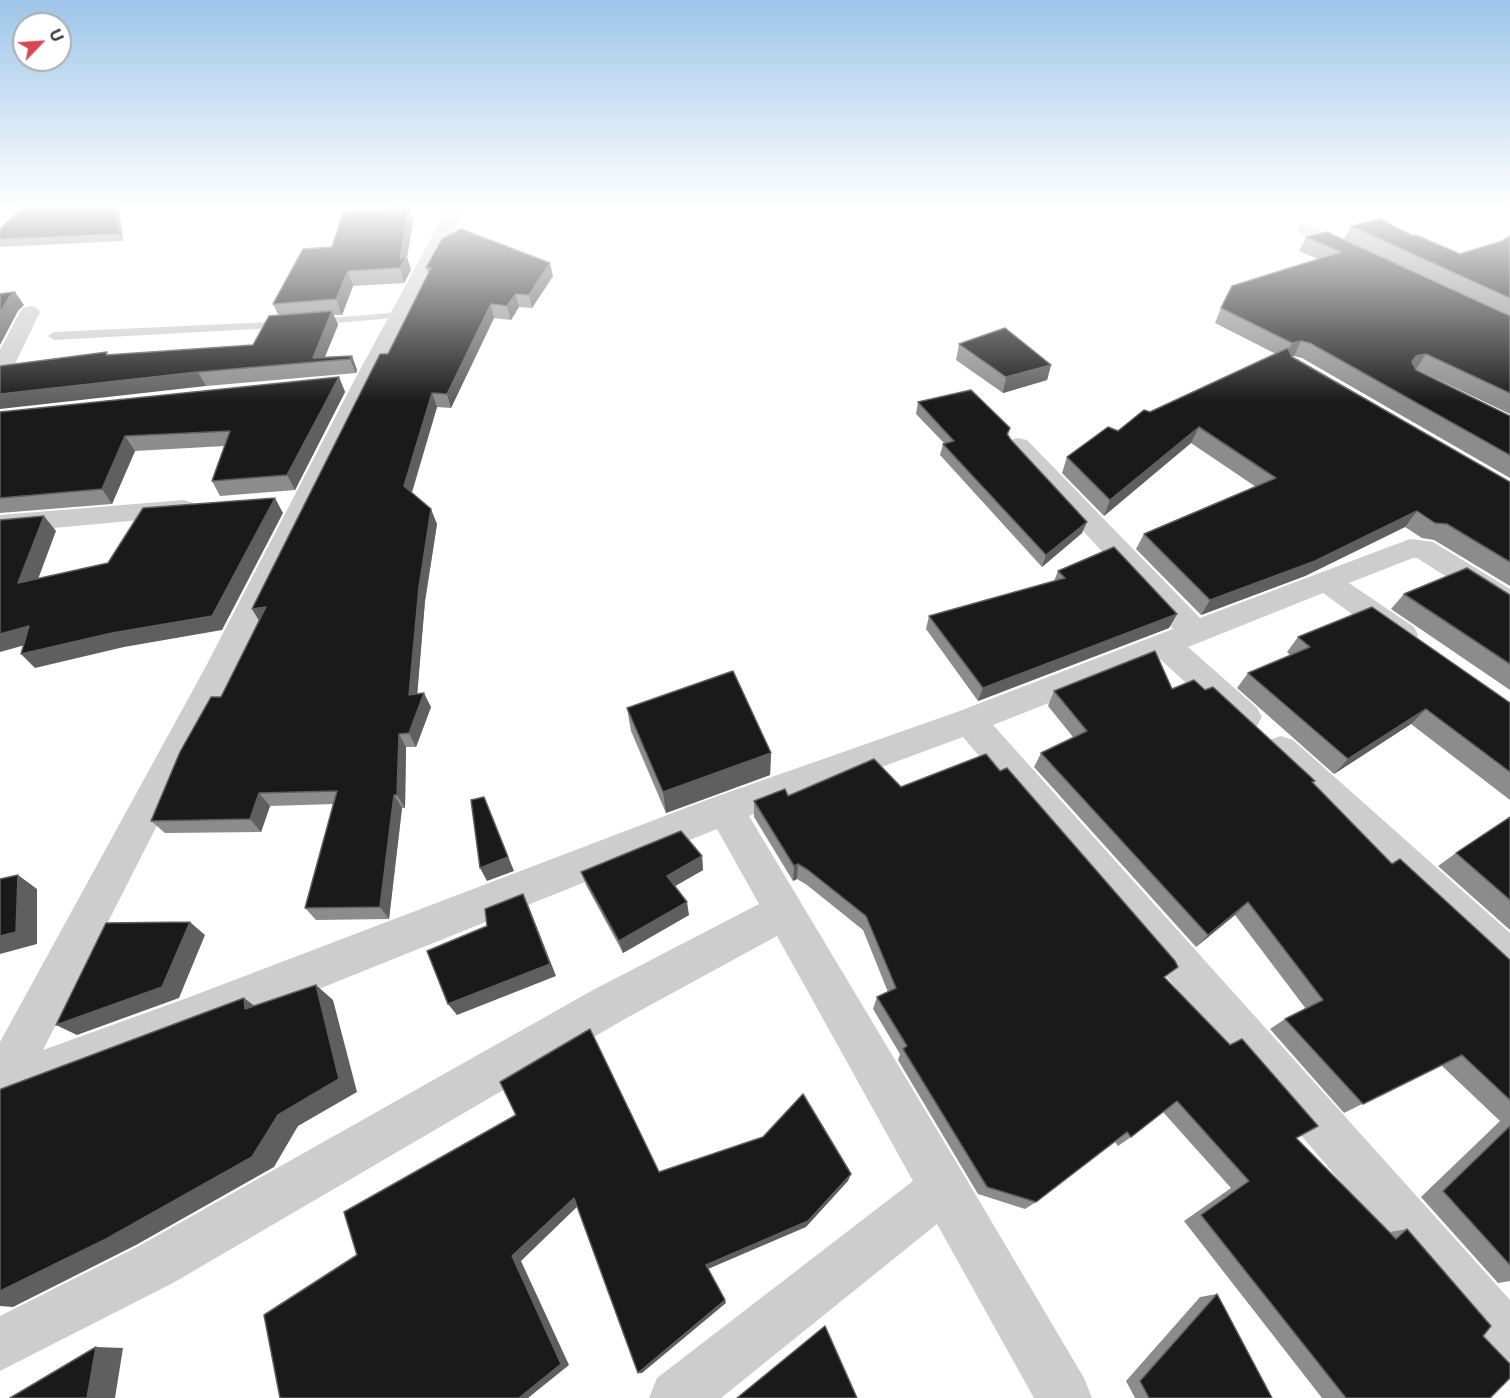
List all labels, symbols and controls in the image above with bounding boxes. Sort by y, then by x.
north arrow [12,12,72,72]
text: U [45,26,68,45]

